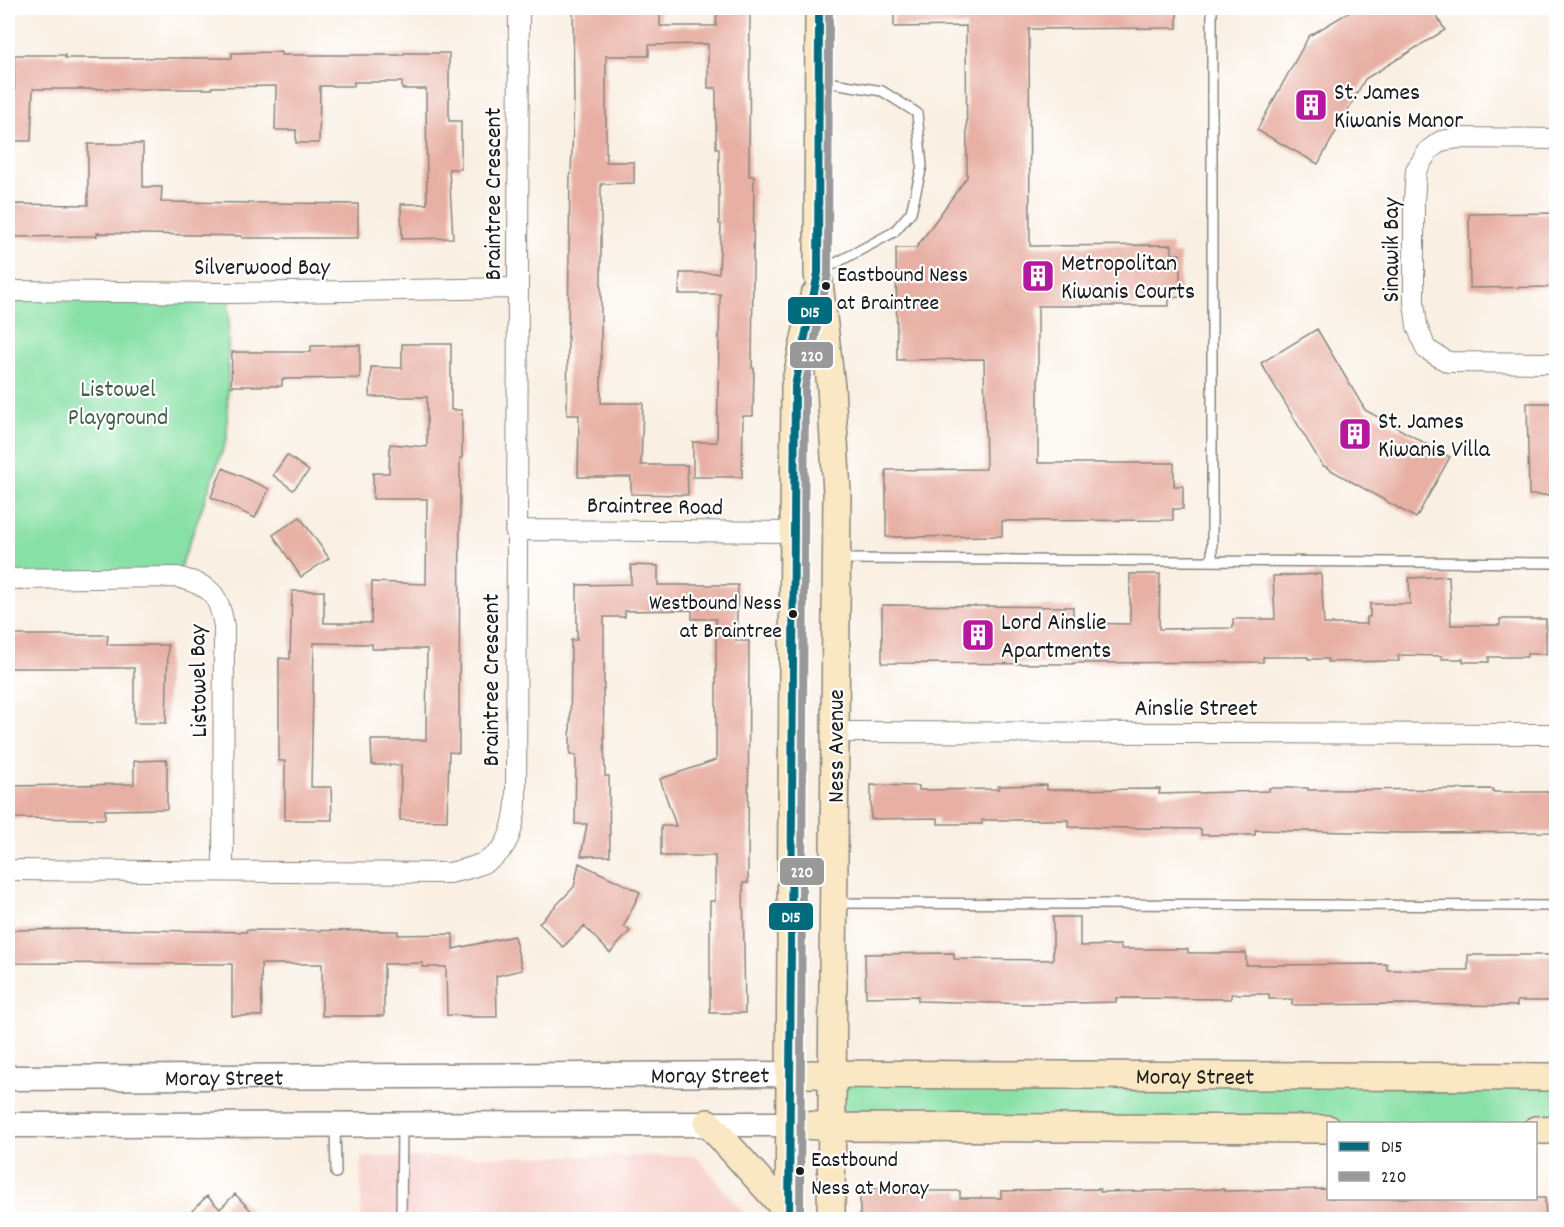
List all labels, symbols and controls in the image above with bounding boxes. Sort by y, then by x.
place label: St. James Kiwanis Manor [1334,77,1463,139]
building icon: St. James Kiwanis Manor [1293,87,1329,123]
street label: Braintree Crescent [478,107,512,280]
street label: Sinawik Bay [1376,196,1410,302]
place label: Metropolitan Kiwanis Courts [1061,248,1195,310]
street label: Silverwood Bay [194,252,331,286]
building icon: Metropolitan Kiwanis Courts [1020,258,1056,294]
place label: Eastbound Ness at Braintree [837,261,968,320]
marker: Eastbound Ness at Braintree [820,280,832,292]
line badge: D15 [787,296,833,325]
text: D15 [800,302,820,325]
line badge: 220 [789,341,834,369]
text: 220 [801,346,823,369]
park label: Listowel Playground [68,374,168,436]
place label: St. James Kiwanis Villa [1378,406,1491,468]
building icon: St. James Kiwanis Villa [1337,416,1373,452]
street label: Braintree Road [587,490,723,526]
place label: Westbound Ness at Braintree [649,589,782,648]
street label: Braintree Crescent [476,593,510,766]
place label: Lord Ainslie Apartments [1001,607,1111,669]
marker: Westbound Ness at Braintree [787,608,799,620]
building icon: Lord Ainslie Apartments [960,617,996,653]
street label: Listowel Bay [182,623,218,738]
street label: Ness Avenue [821,689,855,803]
street label: Ainslie Street [1134,693,1258,727]
line badge: 220 [779,857,825,886]
text: 220 [791,862,813,885]
line badge: D15 [768,902,814,931]
text: D15 [781,907,801,930]
street label: Moray Street [651,1060,769,1095]
street label: Moray Street [1136,1061,1254,1096]
street label: Moray Street [165,1063,283,1097]
legend [1327,1122,1537,1200]
text: D15 [1381,1136,1403,1161]
place label: Eastbound Ness at Moray [811,1146,930,1205]
marker: Eastbound Ness at Moray [794,1165,806,1177]
text: 220 [1381,1166,1407,1191]

